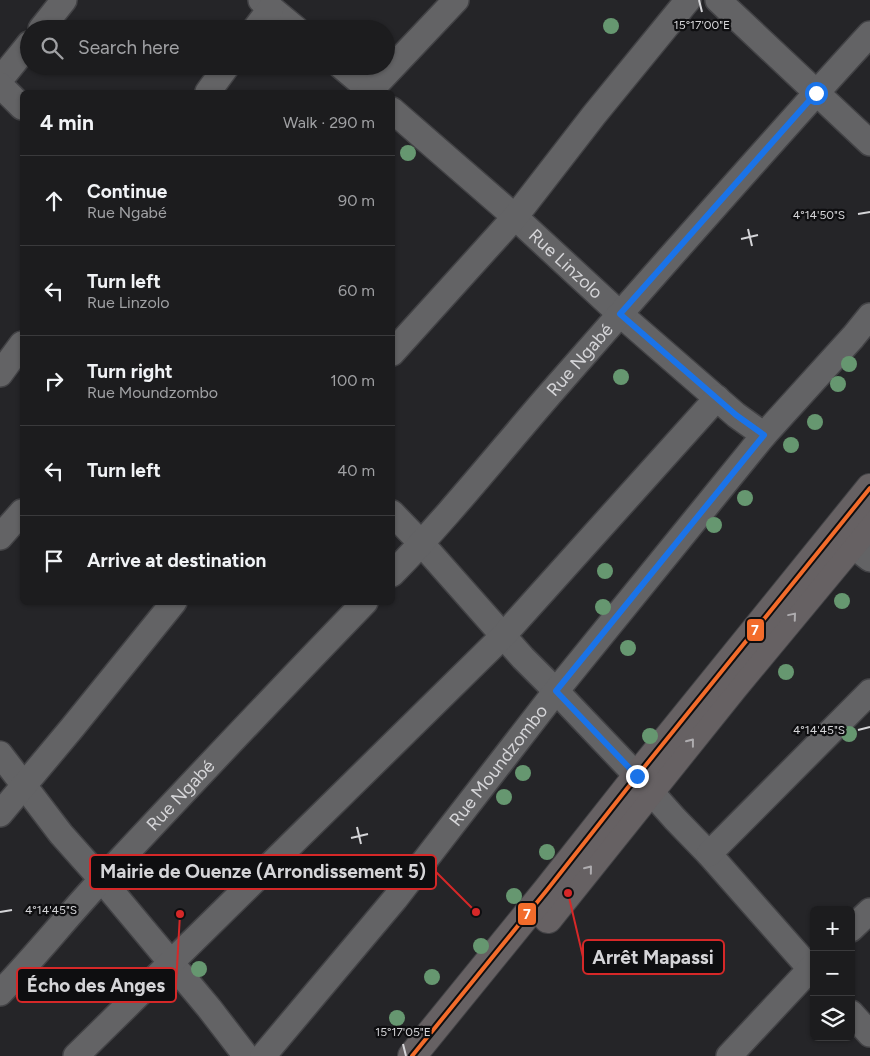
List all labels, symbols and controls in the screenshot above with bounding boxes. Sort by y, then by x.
text: 15°17'00"E [674,18,730,32]
search box [20,20,395,75]
icon: search [38,34,66,62]
text: Search here [78,36,180,59]
route start [805,82,828,105]
text: 4 min [40,110,94,135]
text: Walk · 290 m [283,113,375,132]
text: Continue [87,180,167,203]
icon: ahead [40,187,68,215]
text: 90 m [338,191,375,210]
text: Rue Ngabé [87,203,167,222]
text: 4°14'50"S [793,208,845,222]
street label: Rue Linzolo [524,224,607,303]
text: Turn left [87,270,161,293]
icon: left [40,277,68,305]
text: 60 m [338,281,375,300]
text: Rue Linzolo [87,293,170,312]
street label: Rue Ngabé [542,319,618,401]
text: Turn right [87,360,173,383]
icon: right [40,367,68,395]
text: 100 m [330,371,375,390]
text: Rue Moundzombo [87,383,218,402]
icon: left [40,457,68,485]
text: Turn left [87,459,161,482]
text: 40 m [337,461,375,480]
icon: arrive [40,547,68,575]
text: Arrive at destination [87,549,266,572]
one-way arrow [788,612,797,621]
line badge: 7 [746,618,765,642]
text: 7 [751,622,759,639]
street label: Rue Moundzombo [445,700,552,831]
text: 4°14'45"S [793,723,845,737]
one-way arrow [685,739,693,748]
street label: Rue Ngabé [142,755,220,835]
route end [626,765,649,788]
callout: Mairie de Ouenze (Arrondissement 5) [90,855,436,889]
text: Mairie de Ouenze (Arrondissement 5) [100,860,426,883]
one-way arrow [584,865,593,874]
line badge: 7 [517,902,537,926]
text: 4°14'45"S [25,903,77,917]
text: 7 [523,906,531,923]
map controls [810,906,855,1041]
button: + [810,906,855,951]
callout: Arrêt Mapassi [583,940,724,974]
text: Arrêt Mapassi [592,946,714,969]
button: − [810,951,855,996]
callout: Écho des Anges [17,968,176,1002]
text: Écho des Anges [27,974,165,997]
button: layers [810,996,855,1041]
text: 15°17'05"E [375,1025,431,1039]

